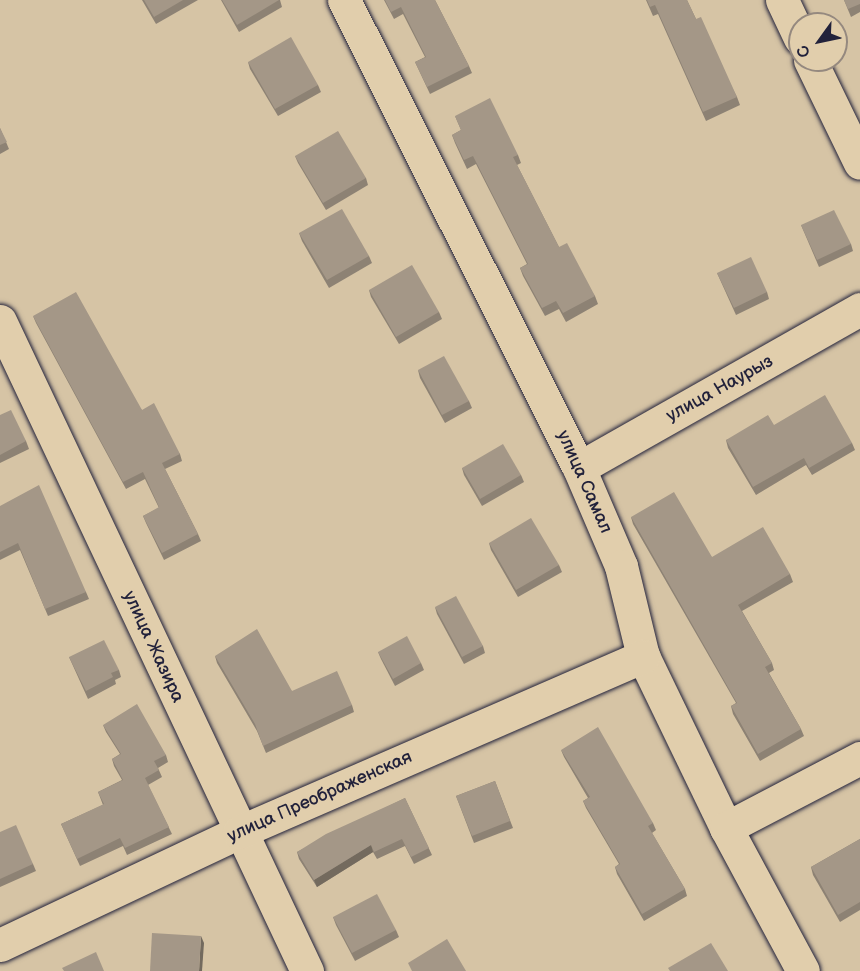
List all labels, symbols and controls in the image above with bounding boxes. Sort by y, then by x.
north arrow [788,12,848,72]
text: С [793,41,815,61]
street label: улица Наурыз [663,351,777,427]
street label: улица Самал [552,427,616,537]
street label: улица Жазира [118,588,188,706]
street label: улица Преображенская [224,746,416,848]

